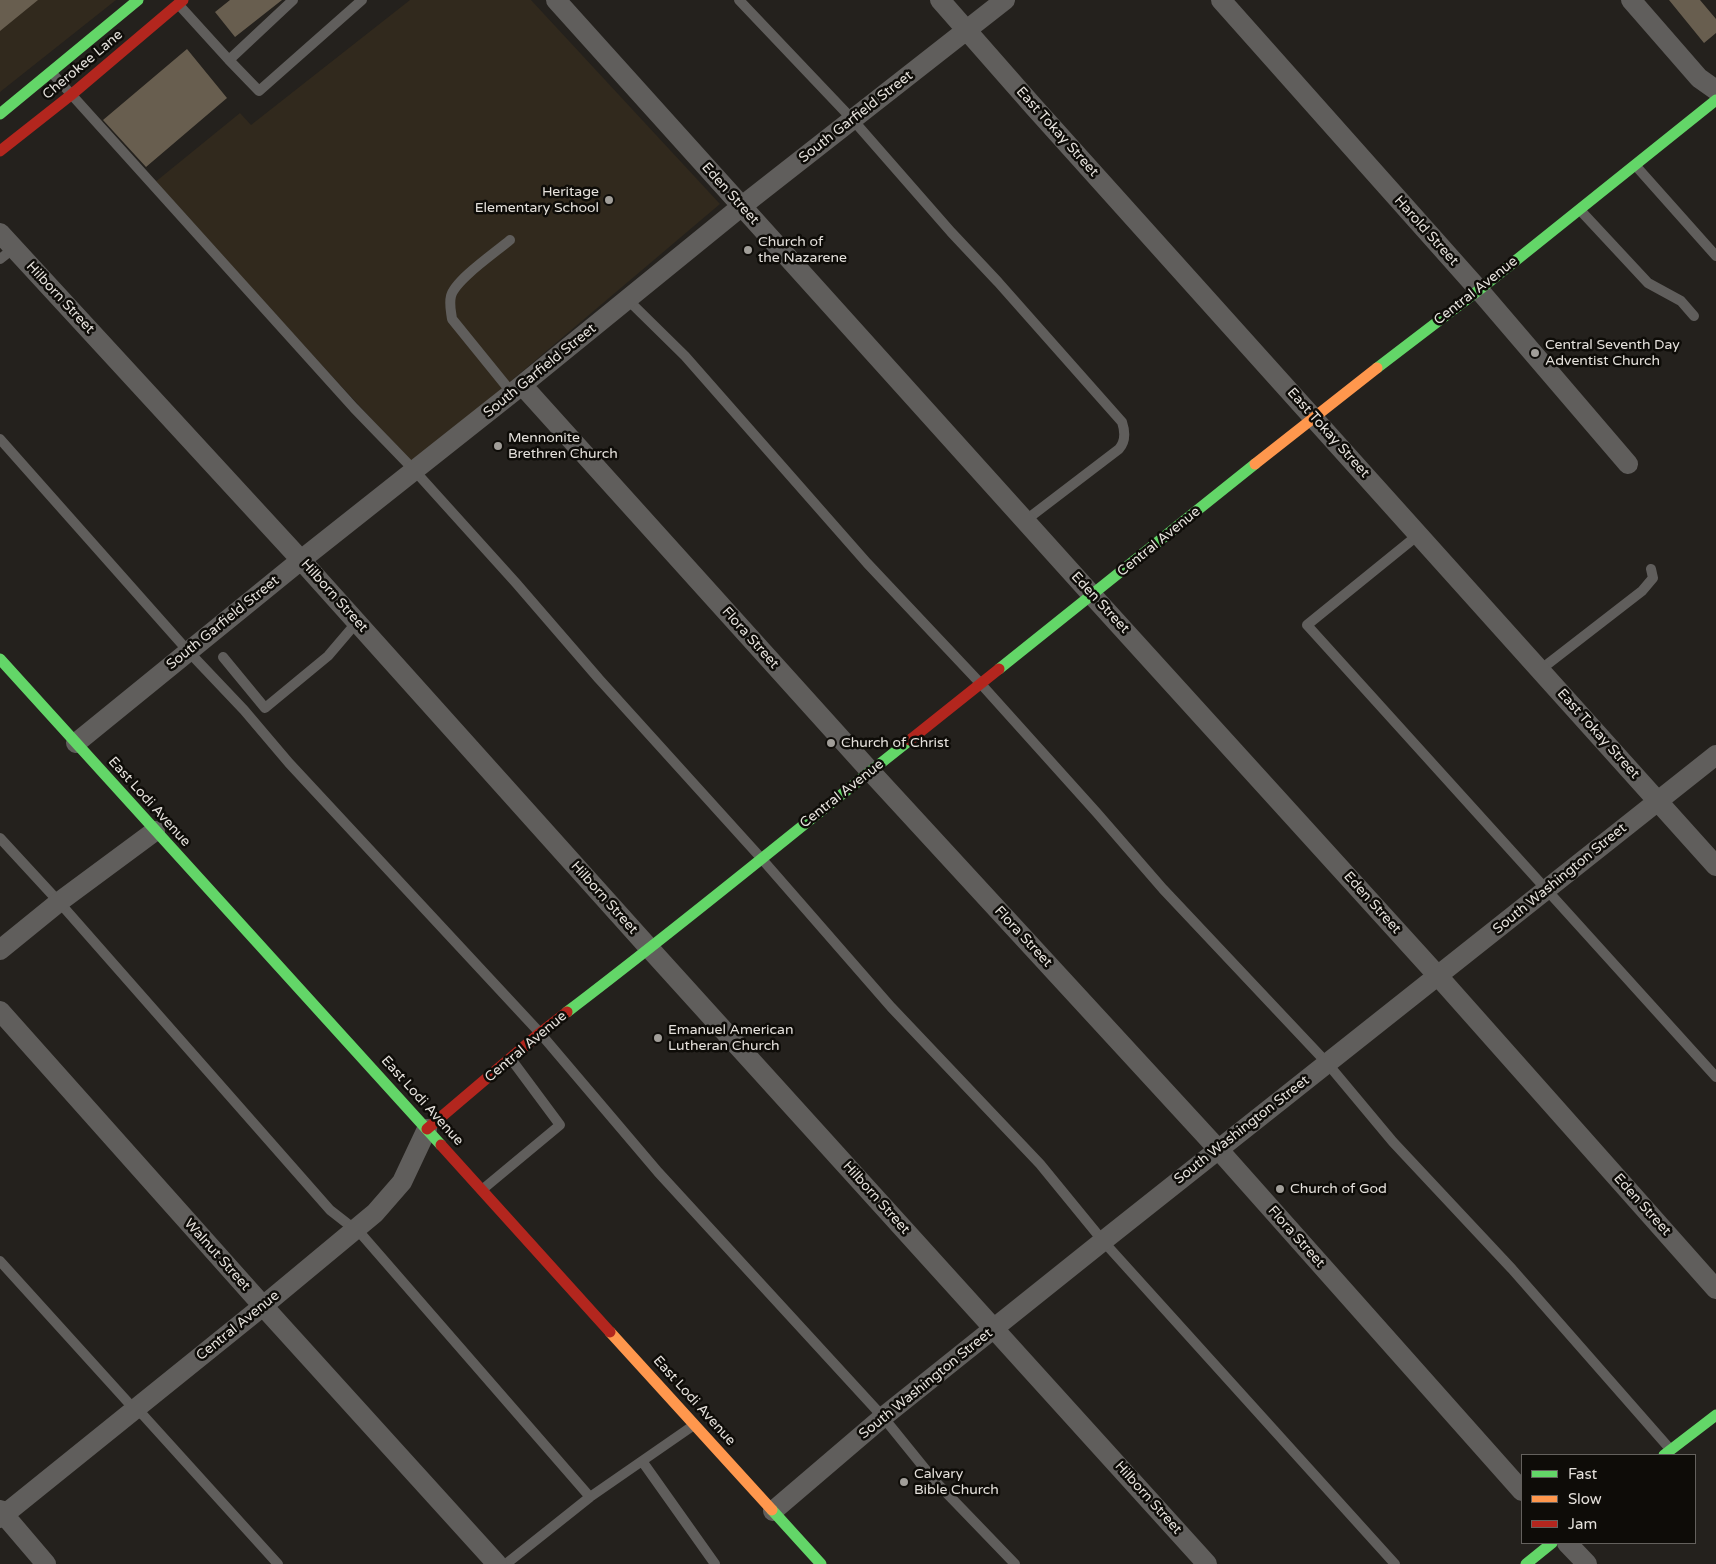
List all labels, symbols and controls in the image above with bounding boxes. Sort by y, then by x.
street label: Cherokee Lane [40,27,126,103]
street label: South Garfield Street [796,67,916,167]
street label: East Tokay Street [1012,84,1102,180]
street label: Eden Street [698,160,762,228]
place label: Heritage Elementary School [475,184,599,216]
street label: Harold Street [1390,193,1462,269]
marker: Heritage Elementary School [603,194,615,206]
place label: Church of the Nazarene [758,234,847,266]
marker: Church of the Nazarene [742,244,754,256]
street label: Central Avenue [1431,253,1521,329]
street label: Hilborn Street [22,259,98,337]
street label: South Garfield Street [480,320,600,422]
place label: Central Seventh Day Adventist Church [1545,337,1680,370]
marker: Central Seventh Day Adventist Church [1529,347,1541,359]
street label: East Tokay Street [1283,385,1373,481]
place label: Mennonite Brethren Church [508,430,618,462]
marker: Mennonite Brethren Church [492,440,504,452]
street label: Central Avenue [1114,504,1204,580]
street label: Hilborn Street [297,556,371,636]
street label: Eden Street [1067,569,1133,637]
street label: South Garfield Street [163,572,283,674]
street label: Flora Street [718,604,782,672]
street label: East Tokay Street [1553,686,1643,782]
place label: Church of Christ [841,735,949,751]
marker: Church of Christ [825,737,837,749]
street label: East Lodi Avenue [104,754,194,850]
street label: Central Avenue [797,756,887,832]
street label: South Washington Street [1490,820,1630,938]
street label: Hilborn Street [567,858,641,938]
street label: Eden Street [1340,869,1404,937]
street label: Flora Street [990,903,1056,971]
street label: Central Avenue [482,1008,570,1086]
place label: Emanuel American Lutheran Church [668,1022,793,1054]
marker: Emanuel American Lutheran Church [652,1032,664,1044]
street label: East Lodi Avenue [377,1053,467,1149]
street label: South Washington Street [1171,1072,1313,1188]
street label: Hilborn Street [839,1158,913,1238]
street label: Eden Street [1610,1171,1674,1239]
place label: Church of God [1290,1181,1387,1197]
marker: Church of God [1274,1183,1286,1195]
street label: Flora Street [1264,1203,1328,1271]
street label: Walnut Street [180,1216,254,1294]
street label: Central Avenue [193,1288,283,1364]
street label: South Washington Street [856,1325,996,1443]
street label: East Lodi Avenue [649,1353,739,1449]
legend [1521,1454,1696,1544]
street label: Hilborn Street [1111,1458,1185,1538]
text: Fast [1568,1465,1597,1483]
place label: Calvary Bible Church [914,1466,999,1498]
marker: Calvary Bible Church [898,1476,910,1488]
text: Slow [1568,1490,1602,1508]
text: Jam [1568,1515,1597,1533]

